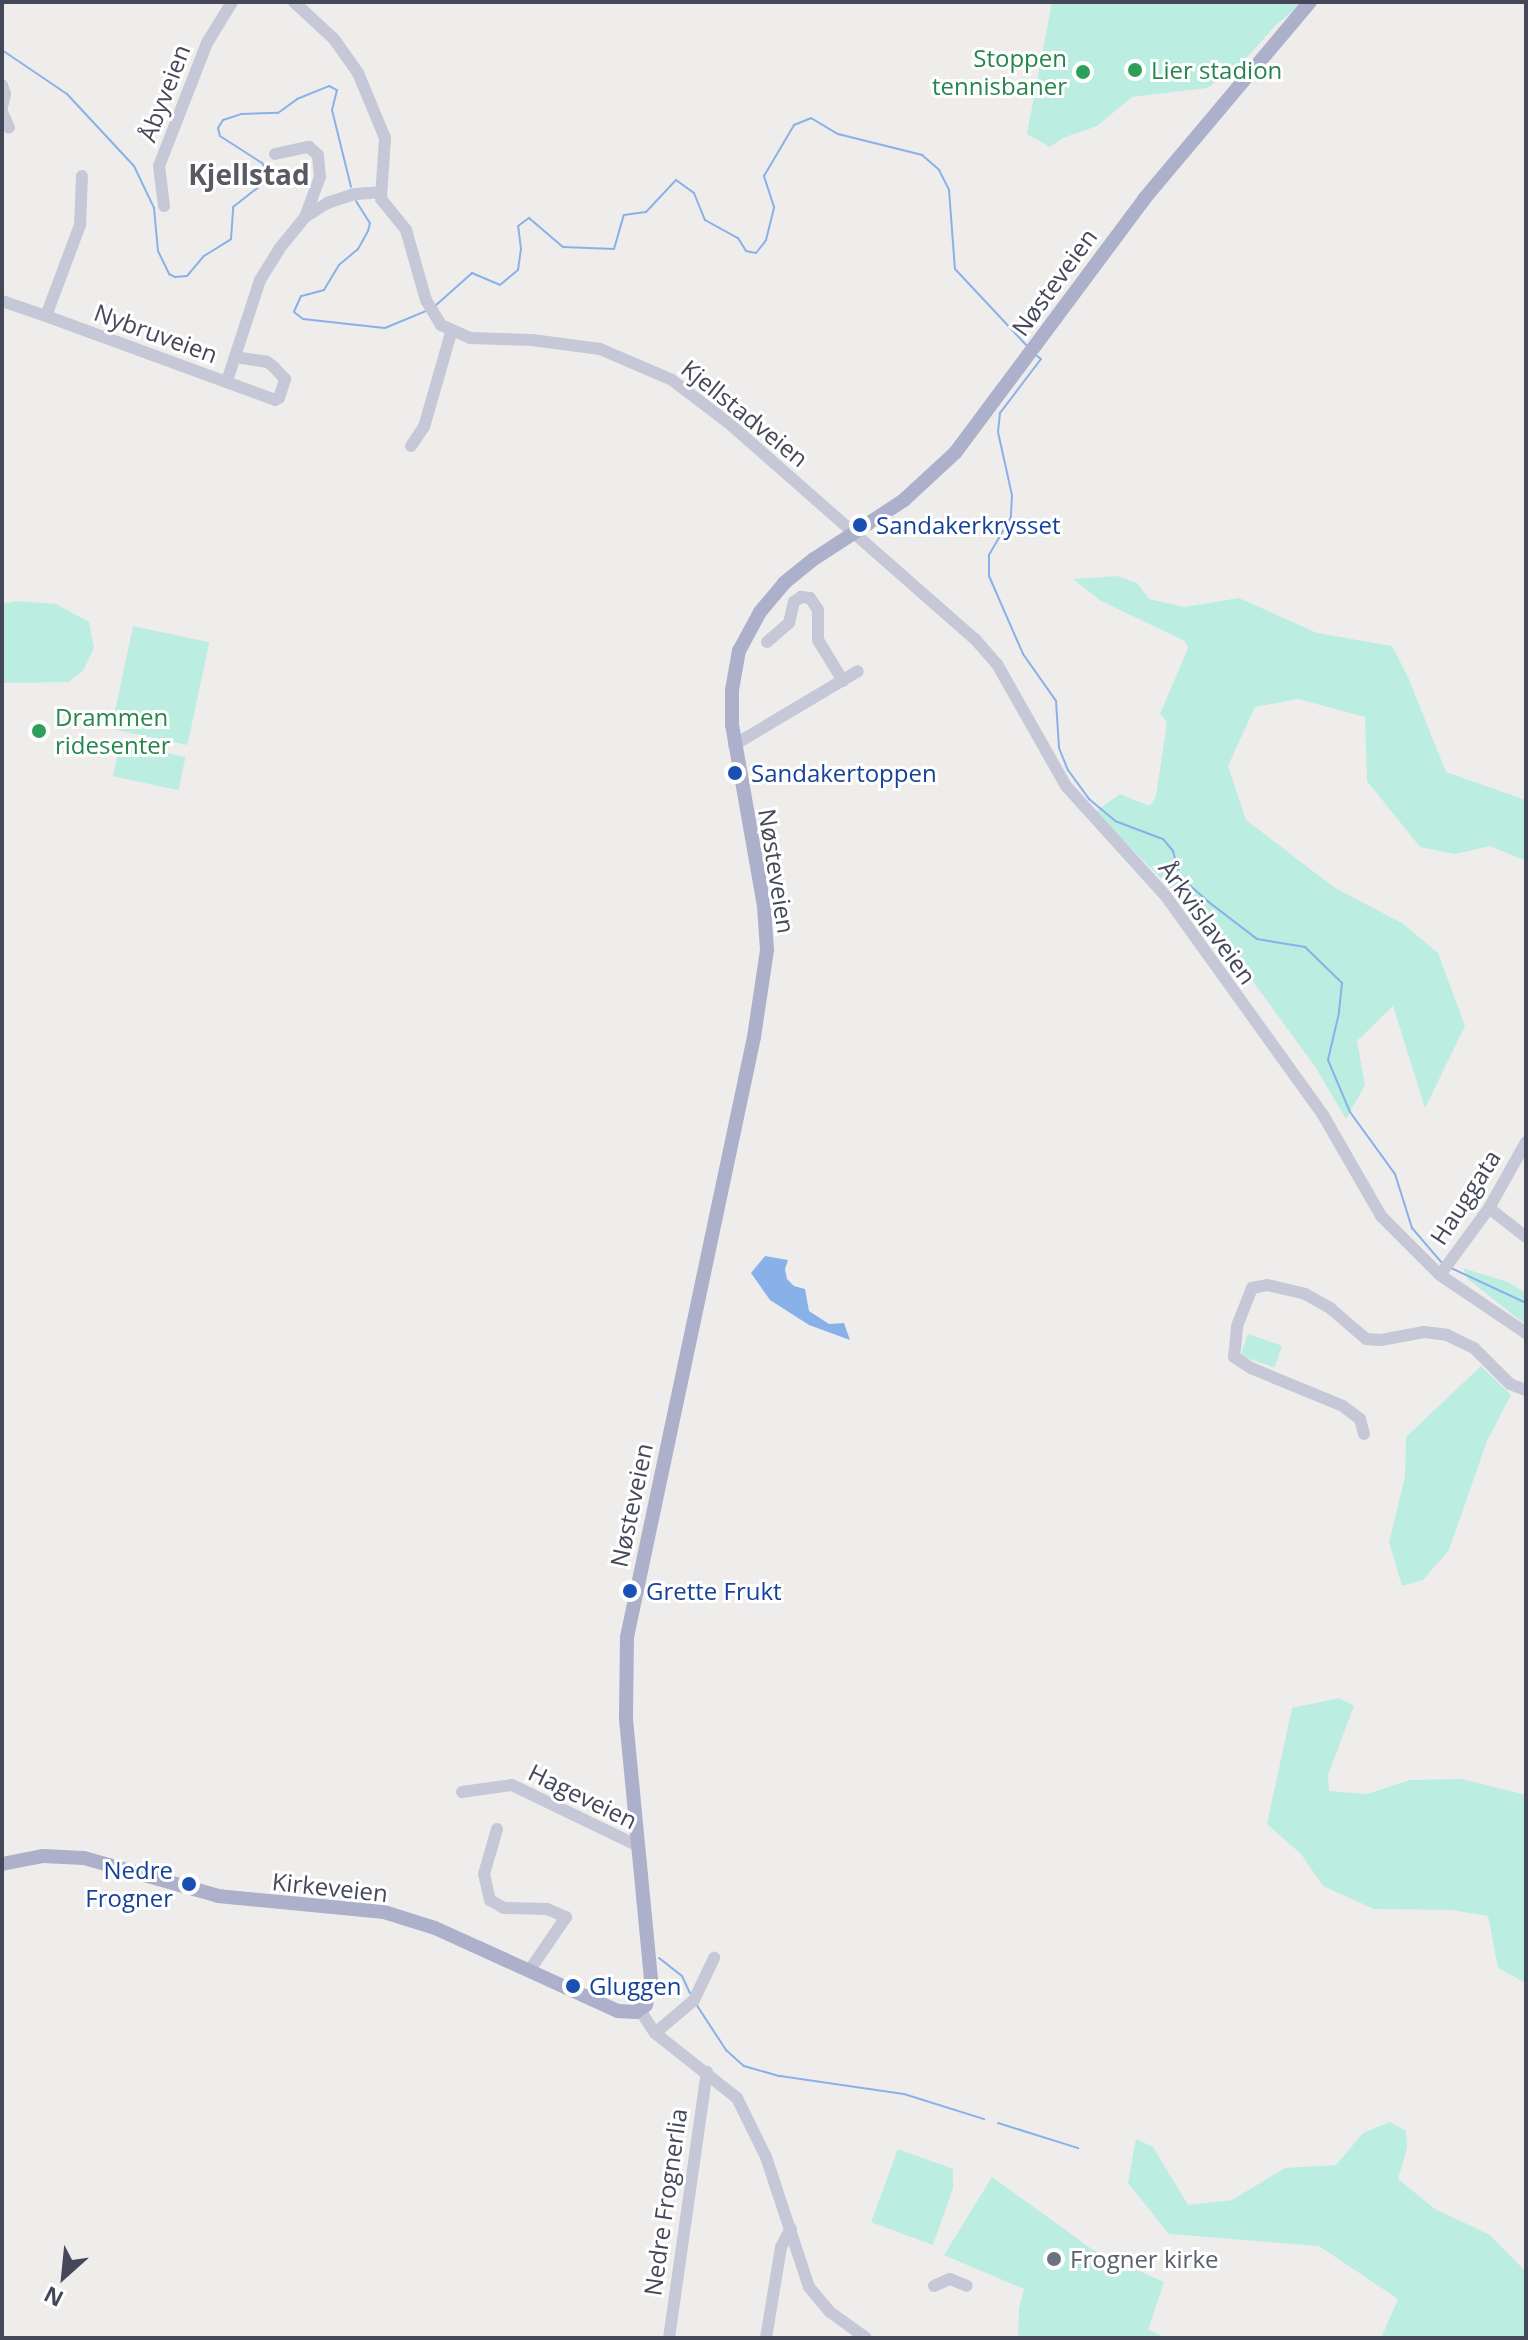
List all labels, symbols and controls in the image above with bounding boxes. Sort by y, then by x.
street label: Åbyveien [132,40,196,146]
place label: Stoppen tennisbaner [932,44,1067,100]
place label: Lier stadion [1151,56,1282,84]
marker: Lier stadion [1126,61,1144,79]
marker: Stoppen tennisbaner [1074,63,1092,81]
district label: Kjellstad [188,157,310,191]
street label: Nøsteveien [1005,223,1103,341]
street label: Nybruveien [90,297,222,369]
street label: Kjellstadveien [676,353,814,473]
place label: Sandakerkrysset [876,511,1060,539]
marker: Sandakerkrysset [851,516,869,534]
place label: Drammen ridesenter [55,703,170,759]
marker: Drammen ridesenter [30,722,48,740]
place label: Sandakertoppen [751,759,937,787]
marker: Sandakertoppen [726,764,744,782]
street label: Nøsteveien [753,807,801,935]
street label: Årkvislaveien [1153,854,1263,990]
street label: Hauggata [1424,1144,1506,1250]
street label: Nøsteveien [604,1441,658,1569]
place label: Grette Frukt [646,1577,782,1605]
marker: Grette Frukt [621,1582,639,1600]
street label: Hageveien [524,1757,642,1835]
place label: Nedre Frogner [85,1856,173,1912]
street label: Kirkeveien [271,1867,389,1907]
marker: Nedre Frogner [180,1875,198,1893]
place label: Gluggen [589,1972,681,2000]
marker: Gluggen [564,1977,582,1995]
street label: Nedre Frognerlia [638,2106,692,2298]
north arrow [24,2236,104,2316]
place label: Frogner kirke [1070,2245,1218,2273]
marker: Frogner kirke [1045,2250,1063,2268]
text: N [38,2280,68,2315]

